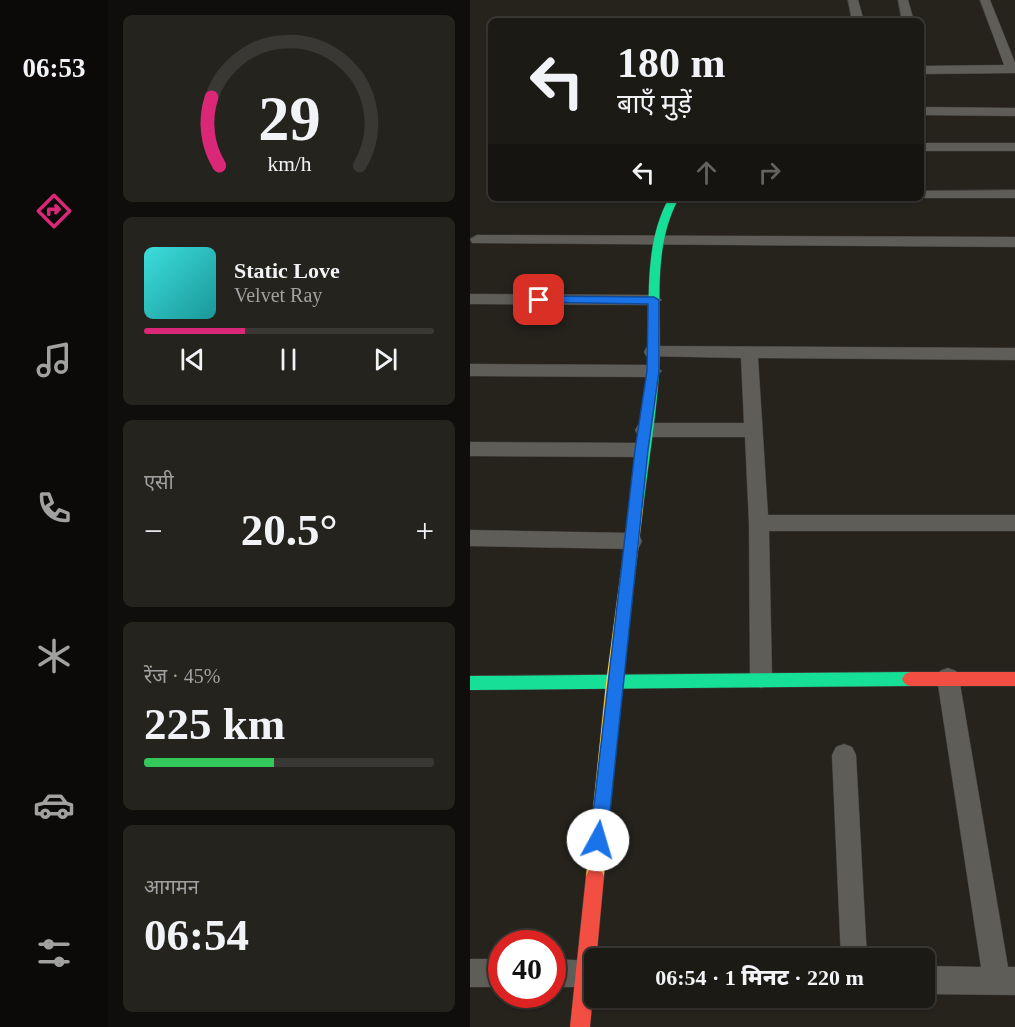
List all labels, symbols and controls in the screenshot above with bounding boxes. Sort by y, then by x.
text: 180 m [617,40,726,86]
icon: left [518,42,596,120]
text: 06:53 [23,53,86,83]
text: 29 [258,84,320,153]
text: बाएँ मुड़ें [617,89,692,119]
text: km/h [267,152,311,176]
icon: left [627,156,660,189]
icon: ahead [690,156,723,189]
icon: right [753,156,786,189]
icon: directions [33,190,75,232]
text: Static Love [234,258,340,283]
pin [513,274,564,325]
icon: arrive [522,283,555,316]
text: Velvet Ray [234,284,322,306]
icon: music [33,339,75,381]
icon: previous [176,343,209,376]
icon: pause [272,343,305,376]
icon: next [369,343,402,376]
text: एसी [144,471,174,493]
icon: phone [33,487,75,529]
text: 20.5° [241,505,337,555]
text: − [144,513,163,549]
text: + [415,513,434,549]
icon: climate [33,635,75,677]
text: रेंज · 45% [144,665,220,687]
text: 225 km [144,699,285,749]
icon: car [33,784,75,826]
position arrow [566,808,630,872]
text: आगमन [144,876,199,898]
text: 06:54 [144,910,249,960]
speed limit sign: 40 [488,930,566,1008]
icon: filters [33,932,75,974]
text: 06:54 · 1 मिनट · 220 m [655,965,864,990]

